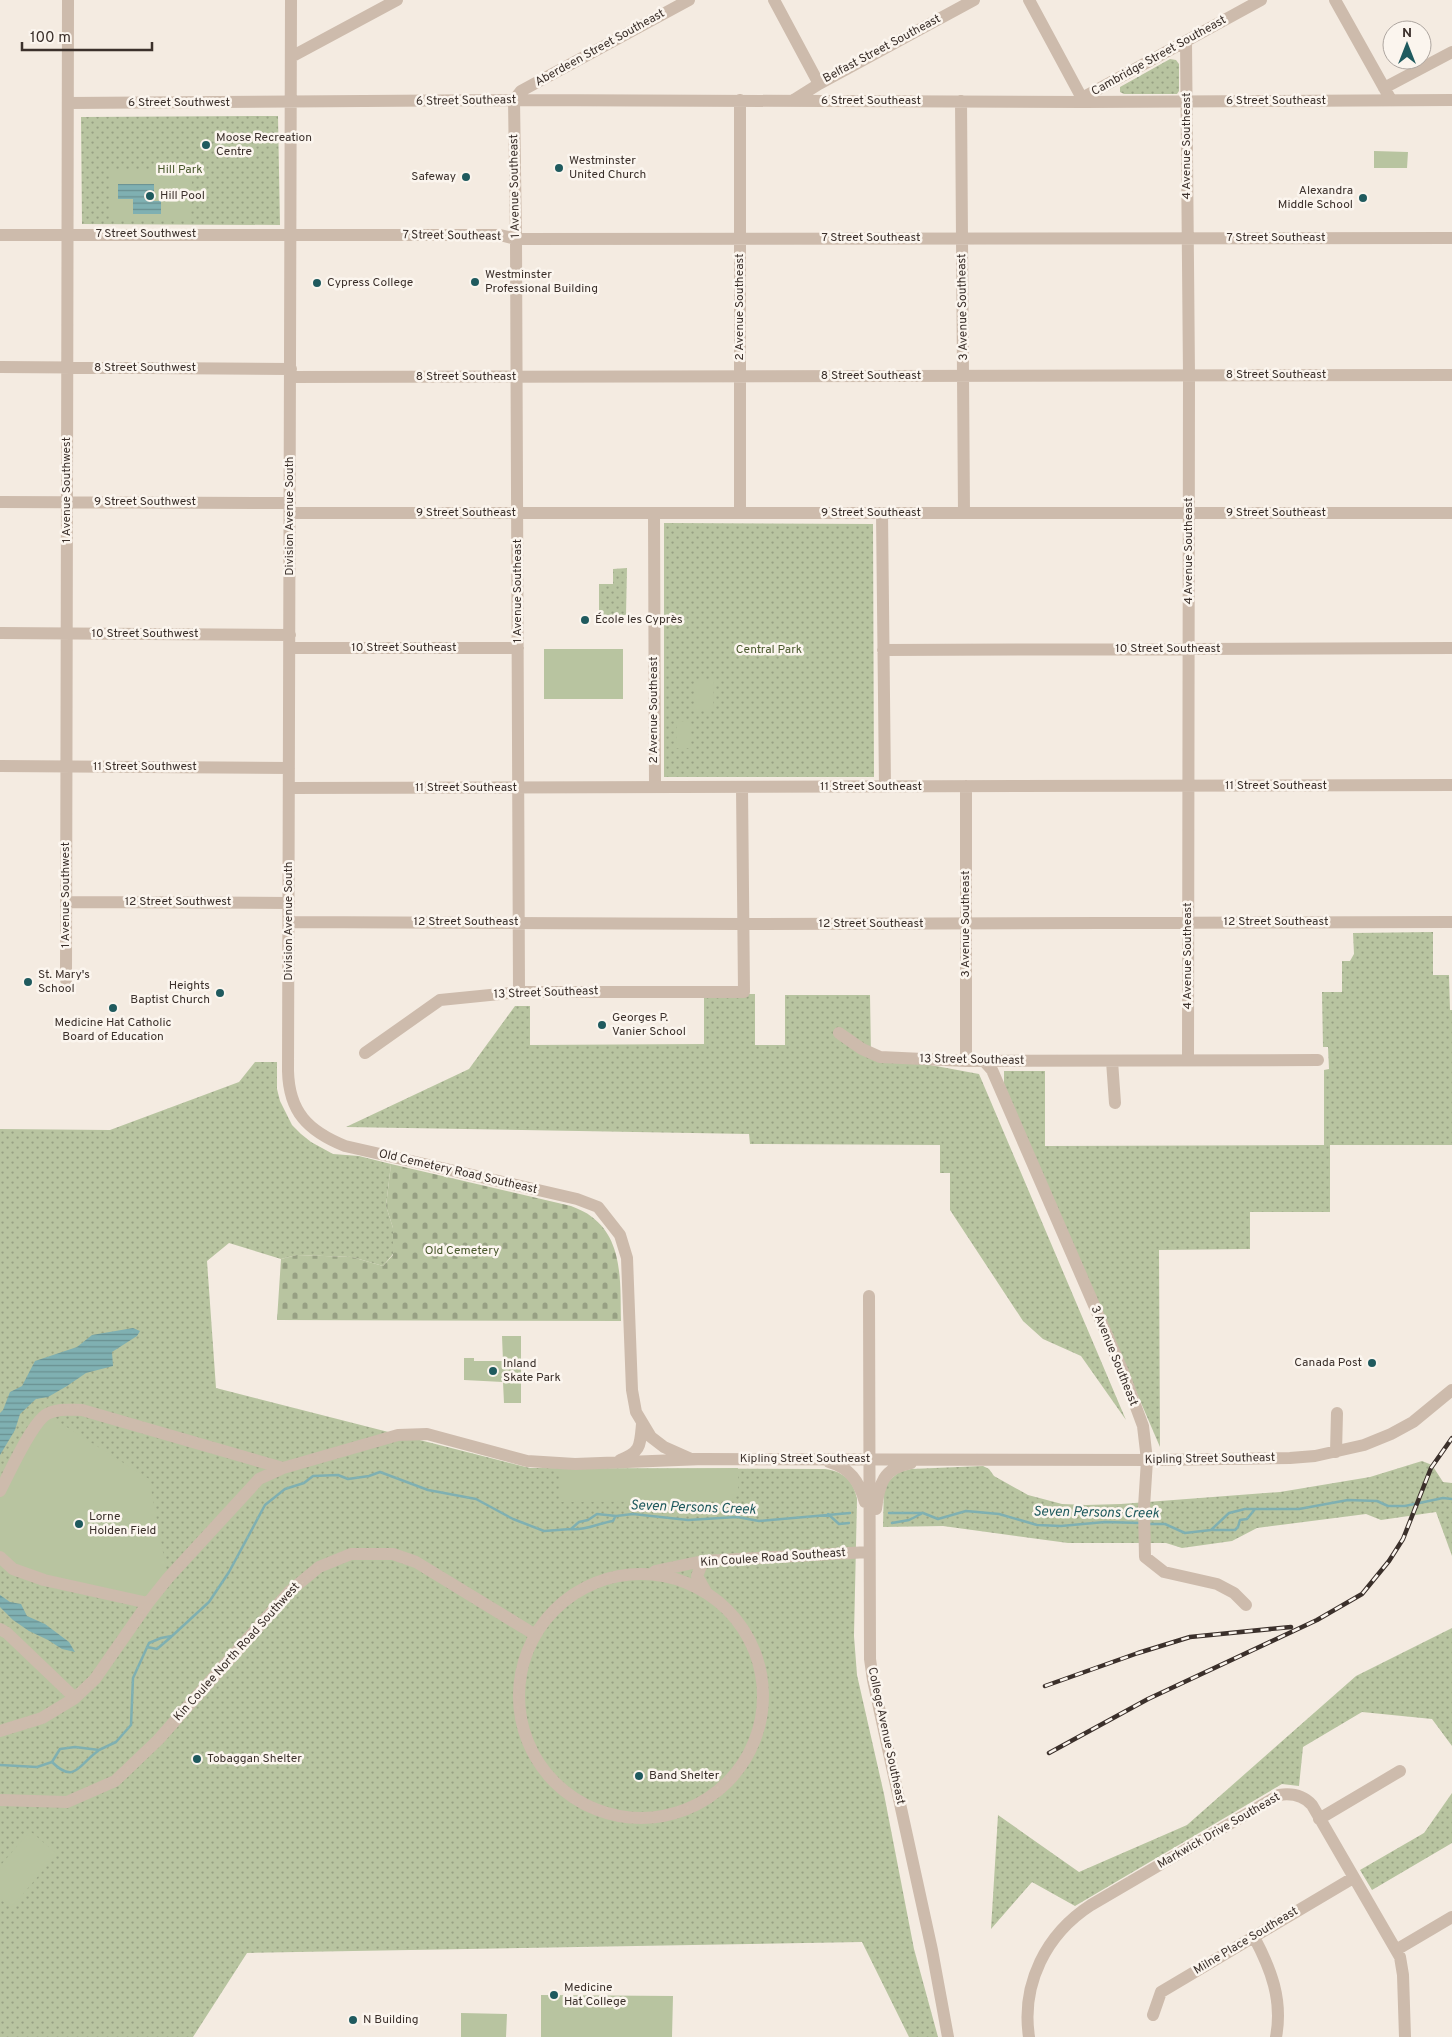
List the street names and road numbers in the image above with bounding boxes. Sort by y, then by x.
street label: Aberdeen Street Southeast [532,6,668,90]
street label: Belfast Street Southeast [820,11,944,87]
street label: Cambridge Street Southeast [1089,12,1229,100]
street label: 6 Street Southeast [416,92,516,110]
street label: 4 Avenue Southeast [1179,92,1195,200]
street label: 6 Street Southeast [821,93,921,109]
street label: 6 Street Southeast [1226,93,1326,109]
street label: 6 Street Southwest [128,95,230,111]
street label: 1 Avenue Southeast [506,134,524,238]
street label: 7 Street Southwest [96,226,196,242]
street label: 7 Street Southeast [402,227,502,245]
street label: 7 Street Southeast [822,230,920,246]
street label: 7 Street Southeast [1227,230,1325,246]
street label: 2 Avenue Southeast [732,253,748,361]
street label: 3 Avenue Southeast [954,253,972,361]
street label: 8 Street Southwest [94,360,196,376]
street label: 8 Street Southeast [1226,367,1326,383]
street label: 8 Street Southeast [821,368,921,384]
street label: 8 Street Southeast [416,369,516,385]
street label: 1 Avenue Southwest [59,437,75,543]
street label: Division Avenue South [282,456,298,576]
street label: 9 Street Southwest [94,494,196,510]
street label: 4 Avenue Southeast [1181,497,1197,605]
street label: 9 Street Southeast [416,505,516,521]
street label: 9 Street Southeast [821,505,921,521]
street label: 9 Street Southeast [1226,505,1326,521]
street label: 1 Avenue Southeast [510,539,526,643]
street label: 10 Street Southwest [91,626,199,642]
street label: 10 Street Southeast [351,640,457,656]
street label: 10 Street Southeast [1115,641,1221,657]
street label: 2 Avenue Southeast [646,656,662,764]
street label: 11 Street Southwest [93,759,197,775]
street label: 11 Street Southeast [1225,778,1327,794]
street label: 11 Street Southeast [820,779,922,795]
street label: 11 Street Southeast [415,780,517,796]
street label: 1 Avenue Southwest [58,842,74,948]
street label: Division Avenue South [281,861,297,981]
street label: 3 Avenue Southeast [958,871,974,977]
street label: 12 Street Southwest [125,894,231,910]
street label: 4 Avenue Southeast [1180,902,1196,1010]
street label: 12 Street Southeast [414,914,518,930]
street label: 12 Street Southeast [1224,914,1328,930]
street label: 12 Street Southeast [819,916,923,932]
street label: 13 Street Southeast [493,983,599,1003]
street label: 13 Street Southeast [919,1051,1025,1069]
street label: Old Cemetery Road Southeast [377,1146,539,1198]
street label: 3 Avenue Southeast [1087,1303,1141,1409]
street label: Kipling Street Southeast [1145,1450,1275,1468]
street label: Kipling Street Southeast [740,1451,870,1467]
street label: Kin Coulee Road Southeast [700,1545,846,1571]
street label: Kin Coulee North Road Southwest [170,1579,304,1725]
street label: College Avenue Southeast [864,1666,908,1806]
street label: Markwick Drive Southeast [1155,1789,1283,1873]
street label: Milne Place Southeast [1191,1903,1301,1979]

